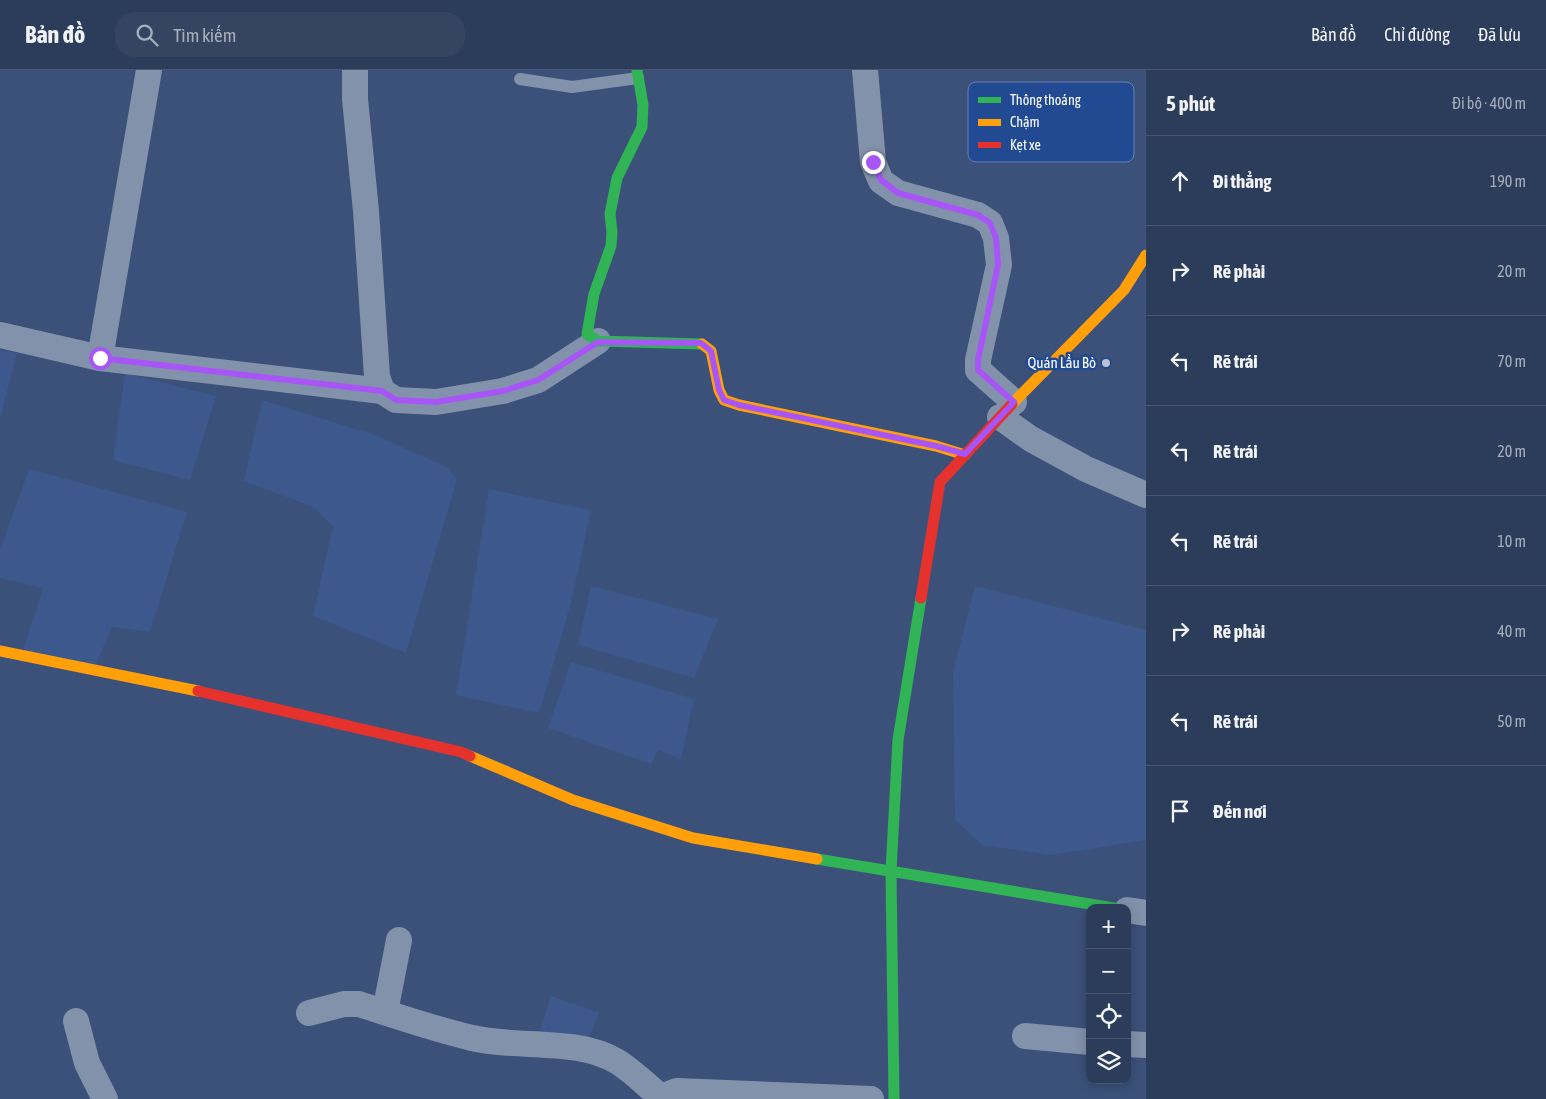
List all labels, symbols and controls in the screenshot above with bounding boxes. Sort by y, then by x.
search box [115,12,465,57]
text: Bản đồ [25,21,85,48]
icon: search [133,21,161,49]
text: Tìm kiếm [173,24,236,46]
text: Bản đồ [1311,24,1356,45]
text: Chỉ đường [1384,24,1450,45]
text: Đã lưu [1478,24,1521,45]
legend [968,82,1134,162]
text: 5 phút [1166,91,1215,115]
text: Thông thoáng [1010,92,1081,108]
text: Đi bộ · 400 m [1452,94,1526,112]
text: Chậm [1010,114,1040,130]
text: Kẹt xe [1010,137,1041,153]
route end [862,151,885,174]
icon: ahead [1166,167,1194,195]
text: Đi thẳng [1213,170,1272,192]
text: 190 m [1490,172,1526,190]
icon: right [1166,257,1194,285]
text: Rẽ phải [1213,260,1265,282]
text: 20 m [1497,262,1526,280]
route start [89,347,112,370]
icon: left [1166,347,1194,375]
text: Rẽ trái [1213,350,1258,372]
text: 70 m [1497,352,1526,370]
place label: Quán Lẩu Bò [1027,354,1096,371]
marker: Quán Lẩu Bò [1100,357,1112,369]
icon: left [1166,437,1194,465]
text: Rẽ trái [1213,440,1258,462]
text: 20 m [1497,442,1526,460]
icon: left [1166,527,1194,555]
text: Rẽ trái [1213,530,1258,552]
text: 10 m [1497,532,1526,550]
icon: right [1166,617,1194,645]
text: Rẽ phải [1213,620,1265,642]
text: 40 m [1497,622,1526,640]
icon: left [1166,707,1194,735]
text: Rẽ trái [1213,710,1258,732]
text: 50 m [1497,712,1526,730]
icon: arrive [1166,797,1194,825]
text: Đến nơi [1213,800,1267,822]
map controls [1086,904,1131,1084]
button: + [1086,904,1131,949]
button: − [1086,949,1131,994]
button: locate [1086,994,1131,1039]
button: layers [1086,1039,1131,1084]

